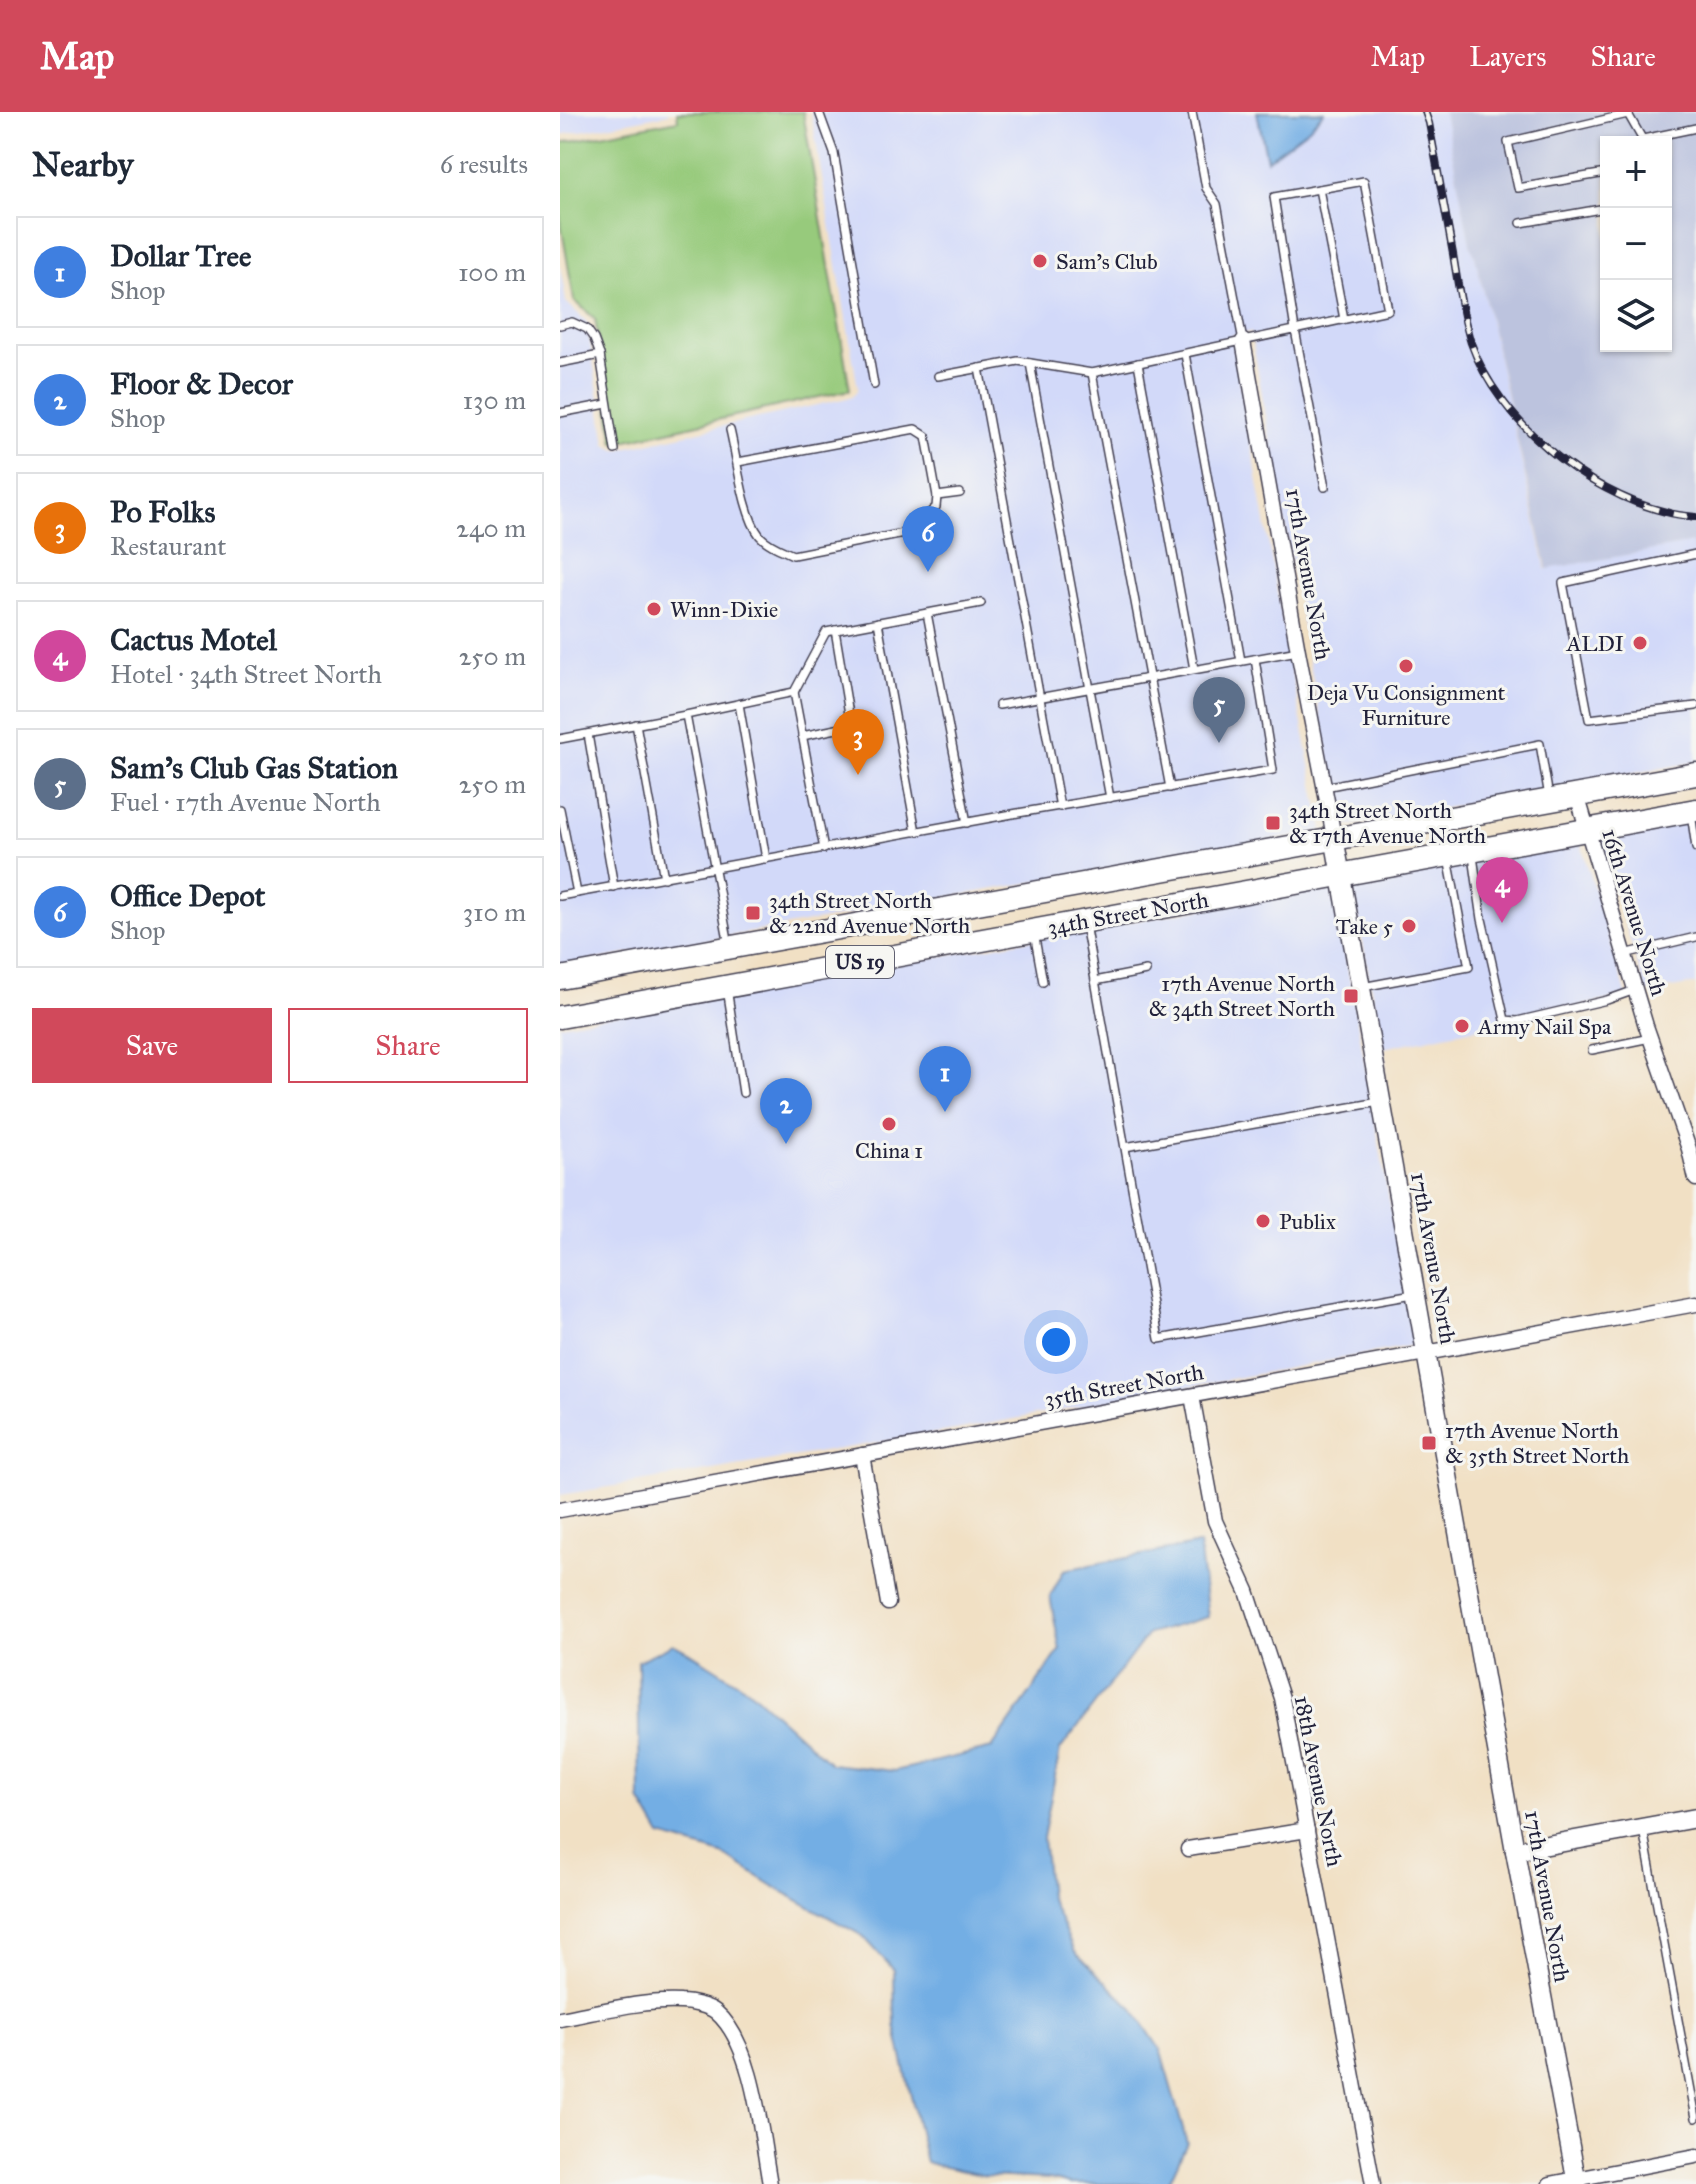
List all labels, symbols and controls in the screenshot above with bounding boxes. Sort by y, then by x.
text: Map [40,33,114,79]
text: Map [1370,39,1425,74]
text: Layers [1469,39,1547,74]
text: Share [1591,39,1656,74]
map controls [1600,136,1672,352]
button: + [1600,136,1672,208]
text: Nearby [32,144,134,185]
text: 6 results [440,148,528,180]
button: − [1600,208,1672,280]
text: Dollar Tree [110,238,251,274]
place label: Sam's Club [1056,248,1158,275]
marker: Sam's Club [1031,252,1049,270]
text: 1 [55,256,65,288]
text: 100 m [458,256,526,288]
text: Shop [110,274,166,306]
button: layers [1600,280,1672,352]
text: Floor & Decor [110,366,293,402]
text: 2 [54,384,66,416]
text: 130 m [463,384,526,416]
text: Shop [110,402,166,434]
street label: 17th Avenue North [1280,486,1337,662]
text: Po Folks [110,494,215,530]
pin: 6 [902,506,954,572]
text: 3 [55,512,65,544]
text: 240 m [456,512,526,544]
text: Restaurant [110,530,226,562]
place label: Winn-Dixie [670,596,778,623]
marker: Winn-Dixie [645,600,663,618]
text: Cactus Motel [110,622,277,658]
place label: ALDI [1565,630,1624,657]
marker: ALDI [1631,634,1649,652]
text: 4 [53,640,67,672]
text: 250 m [459,640,526,672]
marker: Deja Vu Consignment Furniture [1397,657,1415,675]
text: Hotel · 34th Street North [110,658,382,690]
pin: 5 [1193,677,1245,743]
place label: Deja Vu Consignment Furniture [1307,679,1506,731]
pin: 3 [832,709,884,775]
text: Sam's Club Gas Station [110,750,398,786]
text: 5 [54,768,66,800]
text: 250 m [459,768,526,800]
text: Fuel · 17th Avenue North [110,786,381,818]
place label: 34th Street North & 17th Avenue North [1289,797,1486,849]
marker: 34th Street North & 17th Avenue North [1264,814,1282,832]
street label: 16th Avenue North [1596,825,1673,999]
pin: 4 [1476,857,1528,923]
text: Office Depot [110,878,265,914]
street label: 34th Street North [1046,886,1211,941]
place label: 34th Street North & 22nd Avenue North [769,887,970,939]
text: 6 [53,896,67,928]
text: 310 m [463,896,526,928]
marker: 34th Street North & 22nd Avenue North [744,904,762,922]
place label: Take 5 [1336,913,1393,940]
text: Shop [110,914,166,946]
marker: Take 5 [1400,917,1418,935]
road number: US 19 [826,946,894,978]
place label: 17th Avenue North & 34th Street North [1149,970,1335,1022]
marker: 17th Avenue North & 34th Street North [1342,987,1360,1005]
button: Save [32,1008,272,1083]
button: Share [288,1008,528,1083]
place label: Army Nail Spa [1477,1013,1612,1040]
marker: Army Nail Spa [1453,1017,1471,1035]
pin: 1 [919,1046,971,1112]
pin: 2 [760,1078,812,1144]
marker: China 1 [880,1115,898,1133]
place label: China 1 [855,1137,923,1164]
street label: 17th Avenue North [1405,1170,1462,1346]
place label: Publix [1279,1208,1336,1235]
marker: Publix [1254,1212,1272,1230]
your location [1036,1322,1076,1362]
street label: 35th Street North [1043,1358,1206,1413]
place label: 17th Avenue North & 35th Street North [1445,1417,1629,1469]
marker: 17th Avenue North & 35th Street North [1420,1434,1438,1452]
street label: 18th Avenue North [1289,1693,1348,1869]
street label: 17th Avenue North [1519,1808,1576,1984]

